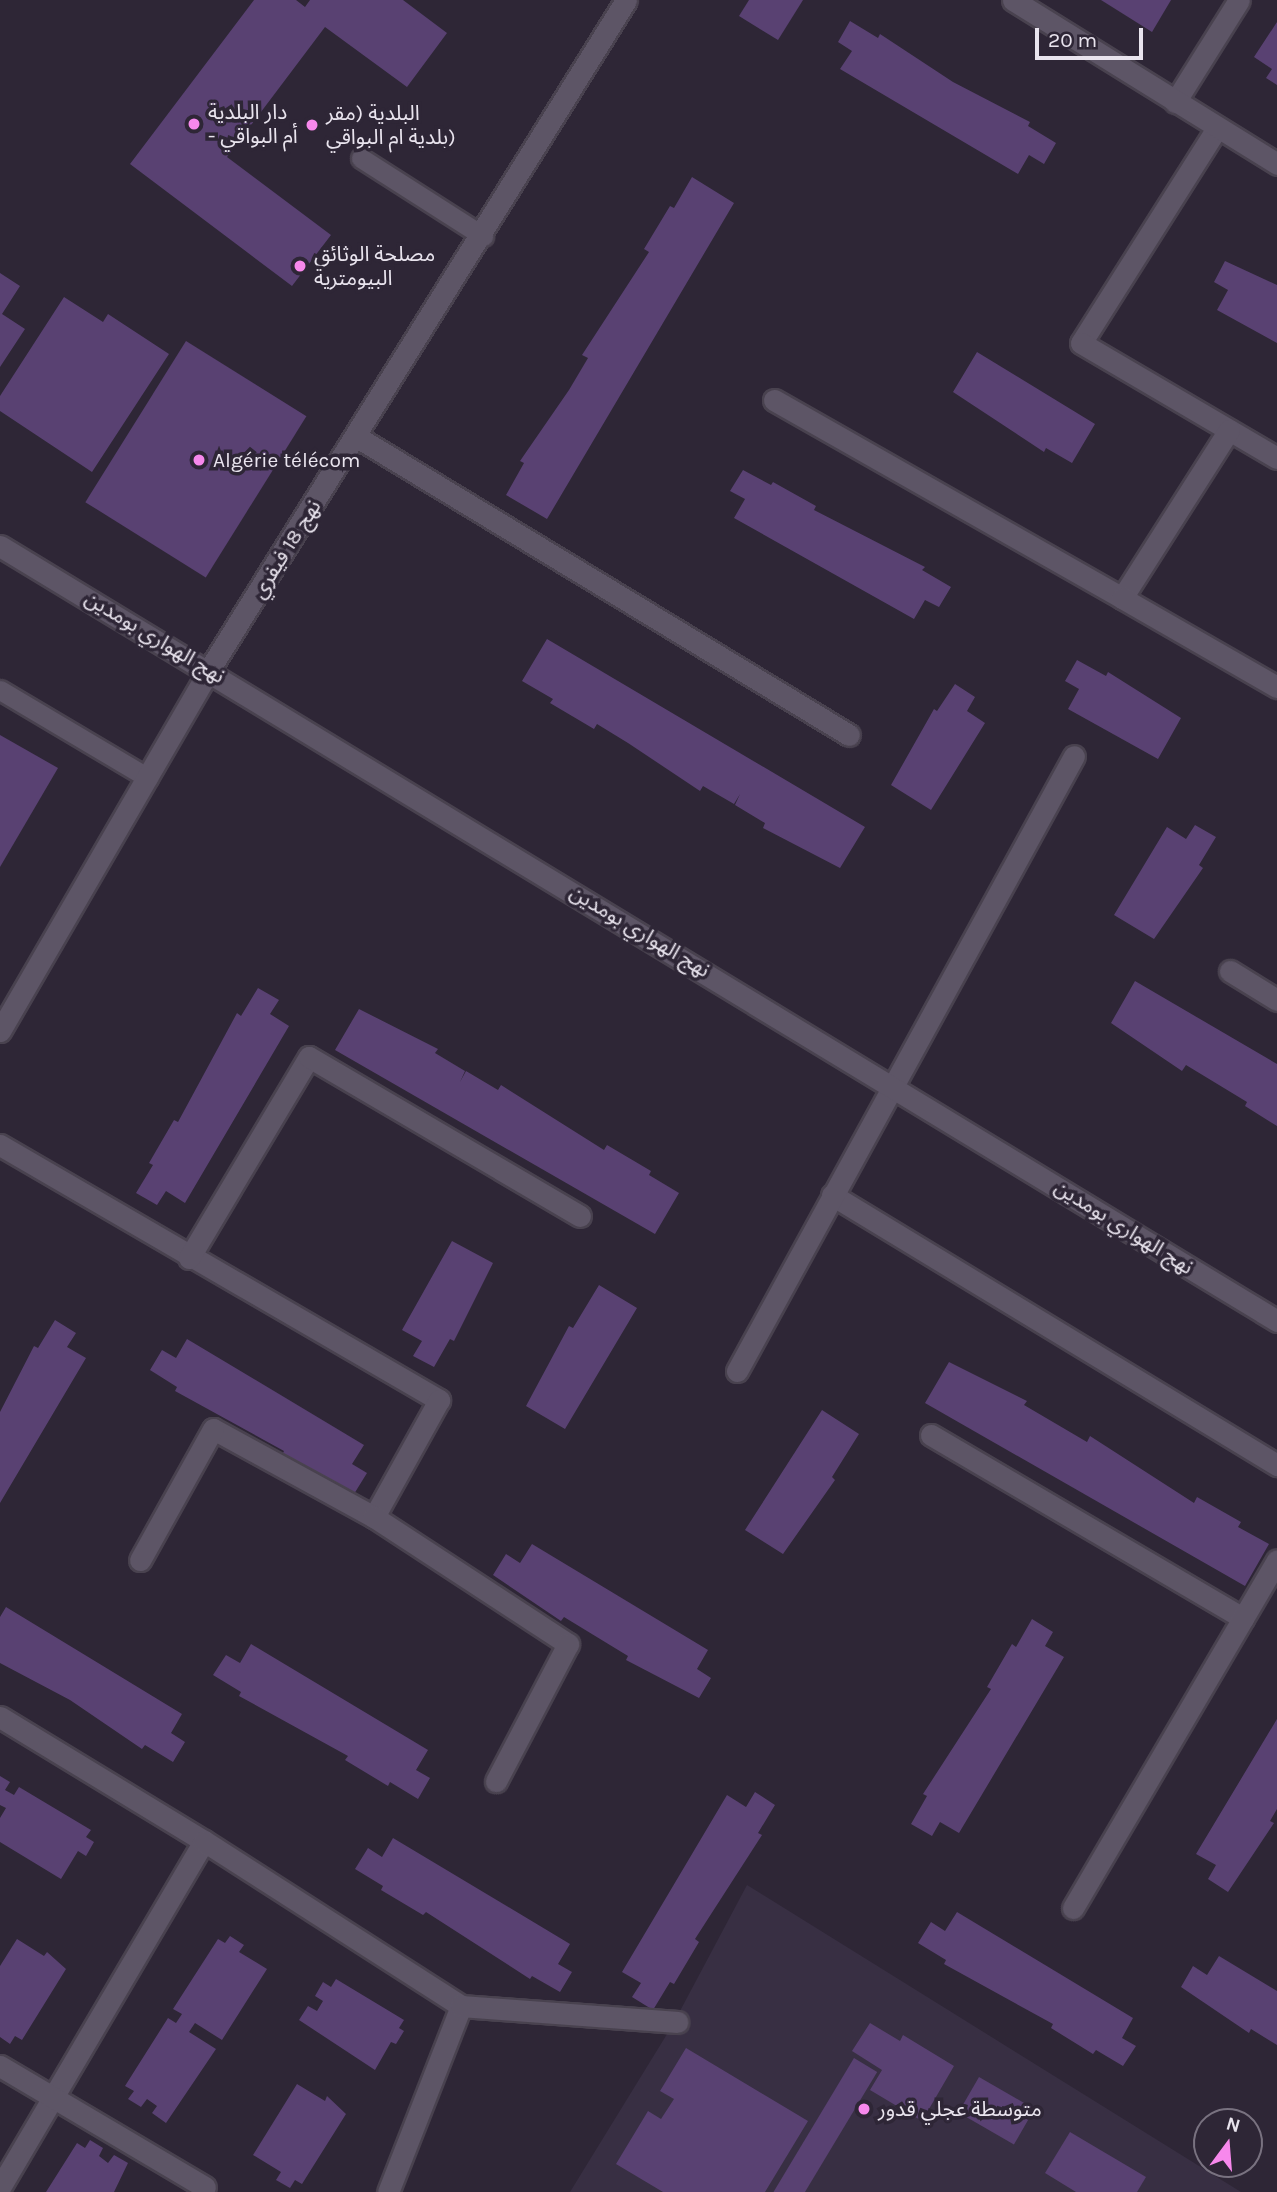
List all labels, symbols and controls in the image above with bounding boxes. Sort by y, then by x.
scale bar [1039,14,1148,58]
text: 20 m [1048,28,1097,52]
place label: دار البلدية - أم البواقي [208,99,298,149]
place label: البلدية (مقر بلدية ام البواقي) [326,100,456,150]
marker: دار البلدية - أم البواقي [186,116,202,132]
marker: البلدية (مقر بلدية ام البواقي) [304,117,320,133]
place label: مصلحة الوثائق البيومترية [314,241,435,291]
marker: مصلحة الوثائق البيومترية [292,258,308,274]
place label: Algérie télécom [213,447,361,473]
marker: Algérie télécom [191,452,207,468]
street label: نهج 18 فيفري [246,495,326,603]
street label: نهج الهواري بومدين [80,585,230,689]
street label: نهج الهواري بومدين [565,879,715,983]
street label: نهج الهواري بومدين [1050,1174,1198,1280]
place label: متوسطة عجلي قدور [878,2096,1042,2122]
marker: متوسطة عجلي قدور [856,2101,872,2117]
north arrow [1193,2108,1263,2178]
text: N [1224,2112,1243,2137]

